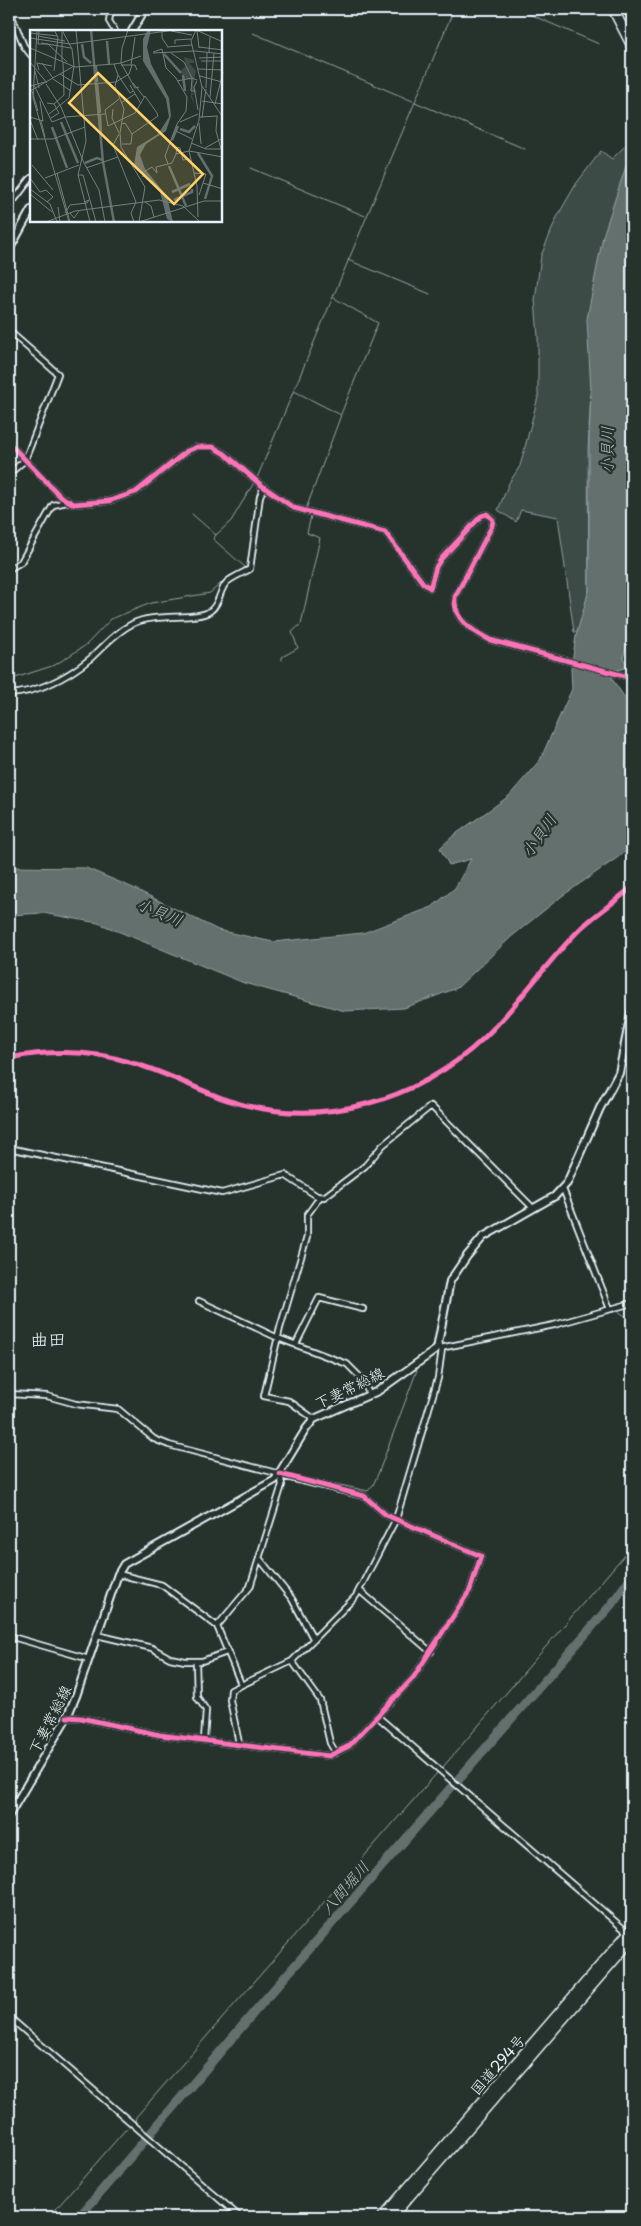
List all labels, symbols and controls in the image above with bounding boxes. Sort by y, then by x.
inset map [30,30,222,222]
water label: 小貝川 [594,426,618,474]
water label: 小貝川 [514,808,562,862]
water label: 小貝川 [133,891,187,931]
district label: 曲田 [30,1325,66,1352]
street label: 下妻常総線 [310,1360,388,1414]
street label: 下妻常総線 [22,1680,76,1758]
water label: 八間堀川 [314,1855,374,1919]
street label: 国道294号 [464,2029,530,2099]

